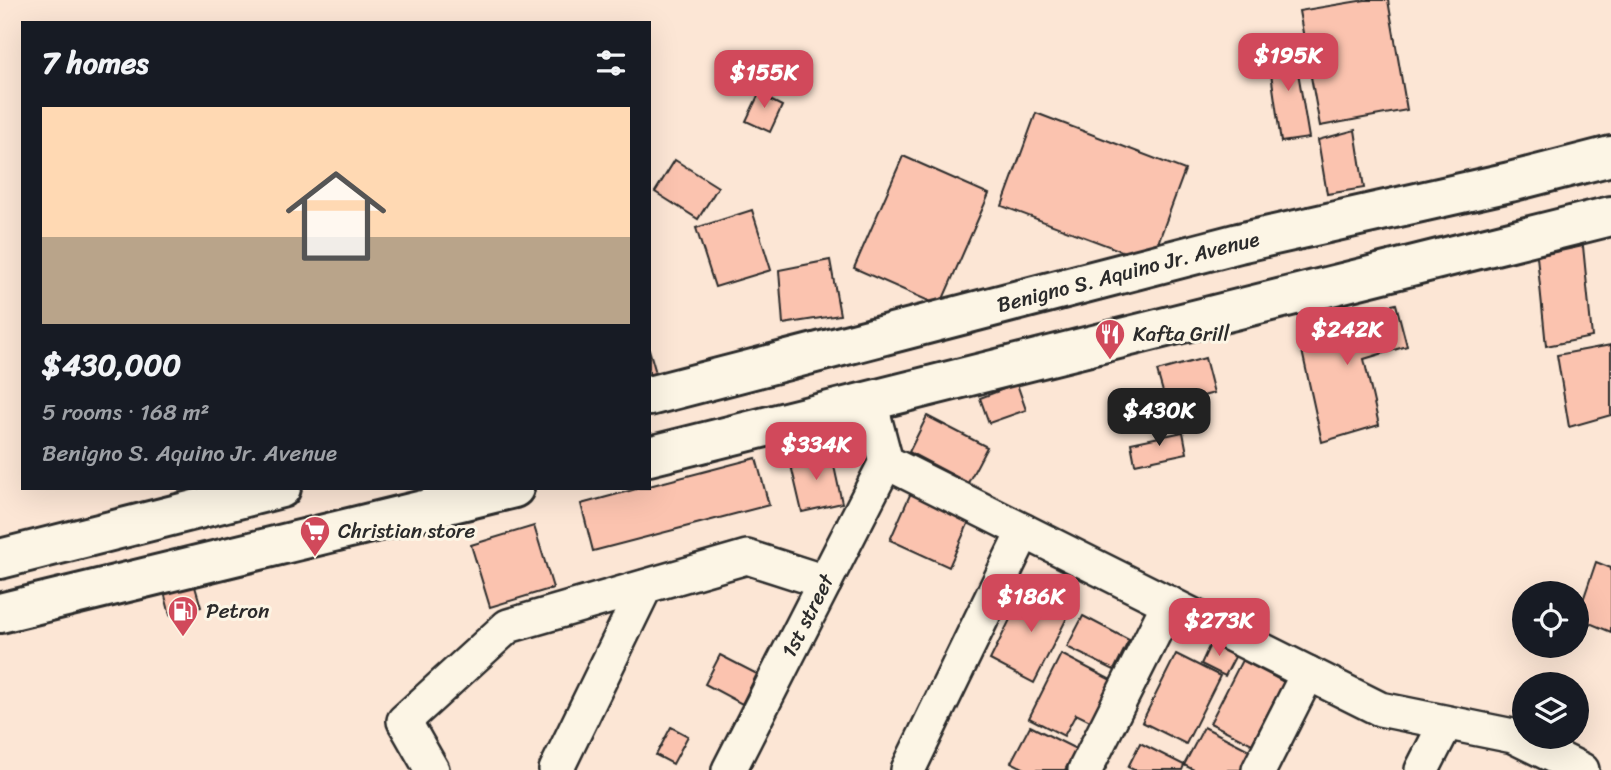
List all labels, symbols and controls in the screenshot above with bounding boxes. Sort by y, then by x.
pin: $195K [1239,34,1337,93]
text: $195K [1254,35,1322,76]
text: 7 homes [42,36,149,90]
icon: filters [592,44,630,82]
pin: $155K [715,50,813,110]
text: $155K [730,52,798,93]
icon: home [273,153,399,279]
street label: Benigno S. Aquino Jr. Avenue [993,220,1263,324]
pin: $242K [1298,308,1396,367]
text: $242K [1312,309,1382,350]
place label: Kafta Grill [1133,315,1230,353]
restaurant icon: Kafta Grill [1093,317,1127,361]
text: $430,000 [42,338,181,392]
pin: $430K [1110,388,1208,448]
text: $430K [1123,390,1195,431]
text: 5 rooms · 168 m² [42,392,210,433]
pin: $334K [767,422,865,482]
text: $334K [781,424,851,465]
text: Benigno S. Aquino Jr. Avenue [42,433,337,474]
place label: Christian store [338,512,475,550]
supermarket icon: Christian store [298,514,332,558]
street label: 1st street [770,566,846,665]
pin: $186K [982,574,1080,634]
text: $186K [998,576,1064,617]
map controls [1512,581,1589,749]
button: locate [1512,581,1589,658]
place label: Petron [206,592,269,630]
fuel station icon: Petron [166,594,200,638]
pin: $273K [1170,598,1268,658]
text: $273K [1185,600,1253,641]
button: layers [1512,672,1589,749]

